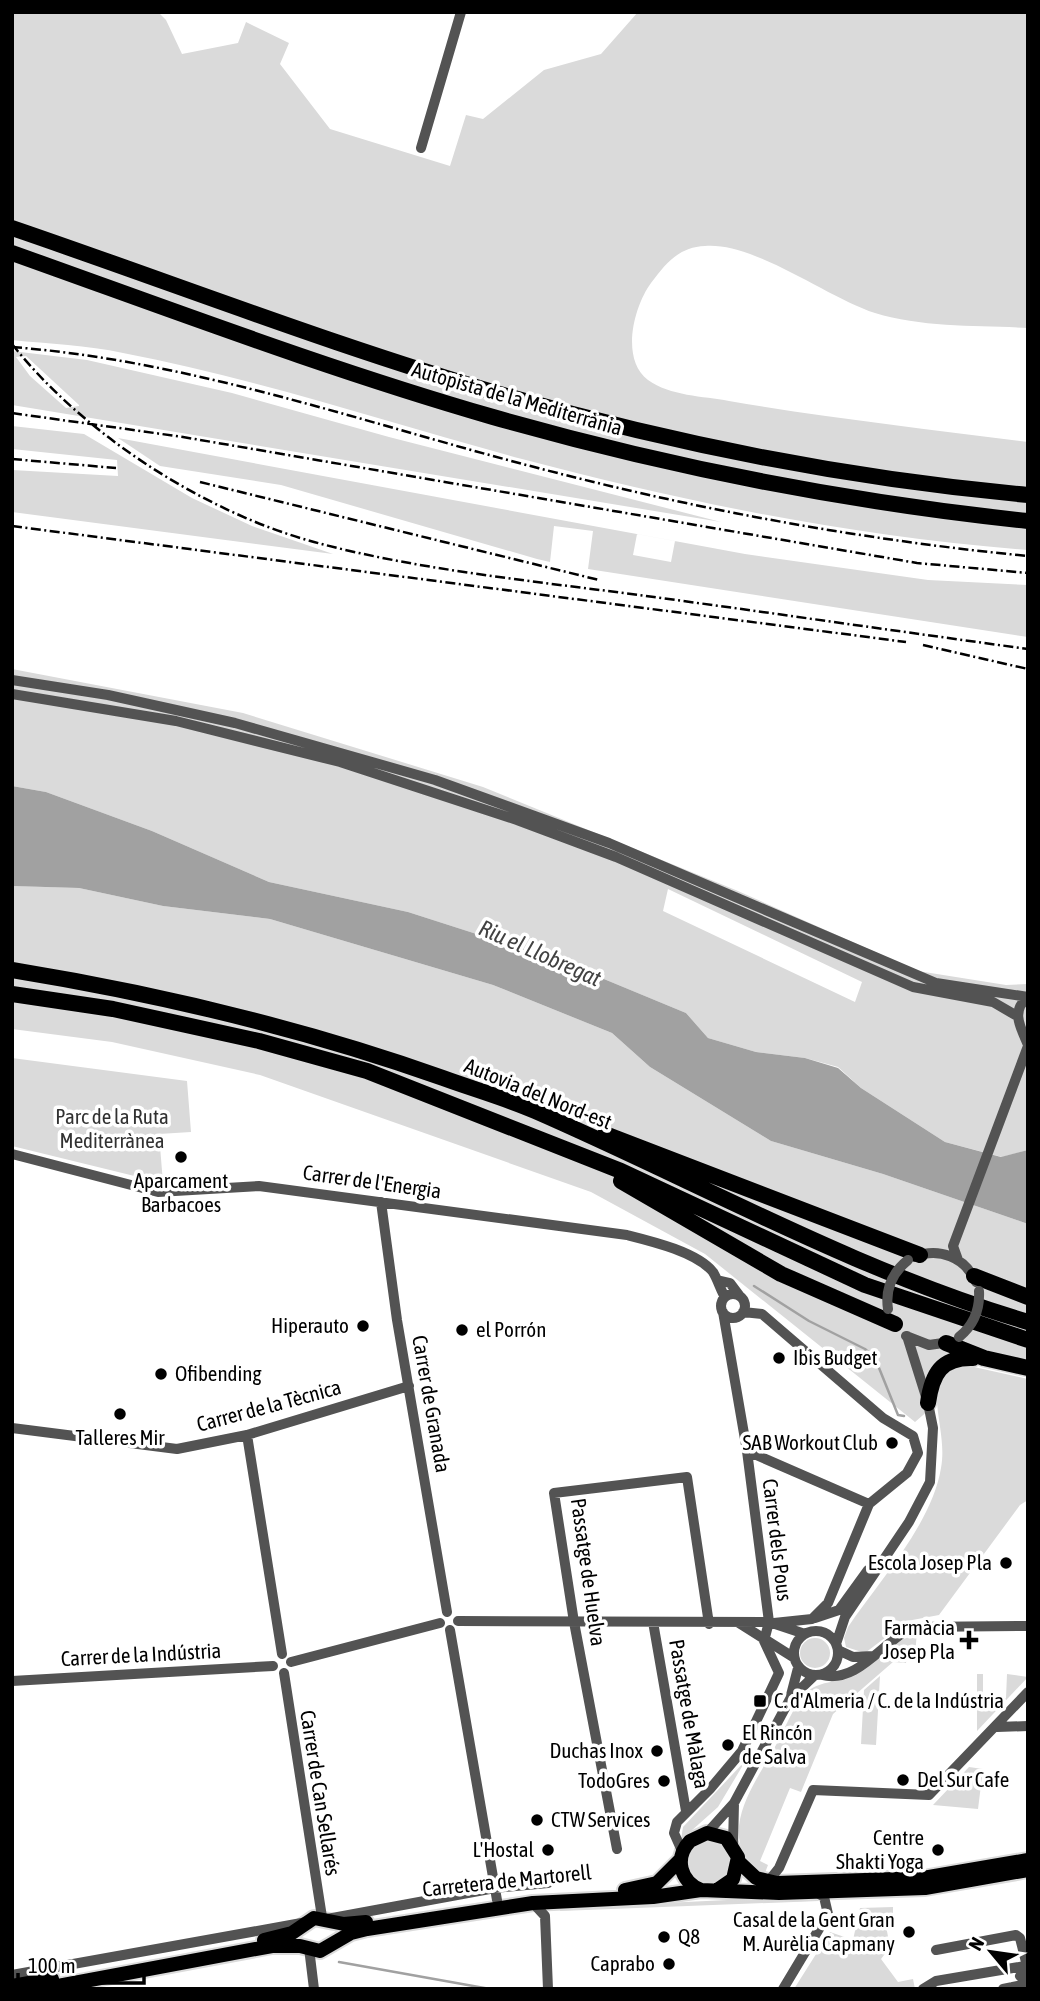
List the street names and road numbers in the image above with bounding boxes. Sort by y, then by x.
street label: Autopista de la Mediterrània [409,356,625,440]
street label: Autovia del Nord-est [461,1053,615,1134]
street label: Carrer de l'Energia [301,1159,443,1203]
street label: Carrer de Granada [408,1333,456,1474]
street label: Carrer de la Tècnica [194,1374,344,1436]
street label: Carrer dels Pous [759,1477,797,1602]
street label: Passatge de Huelva [567,1496,611,1647]
street label: Passatge de Màlaga [665,1637,715,1790]
street label: Carrer de la Indústria [60,1638,222,1670]
street label: Carrer de Can Sellarés [296,1708,346,1877]
street label: Carretera de Martorell [421,1859,593,1901]

